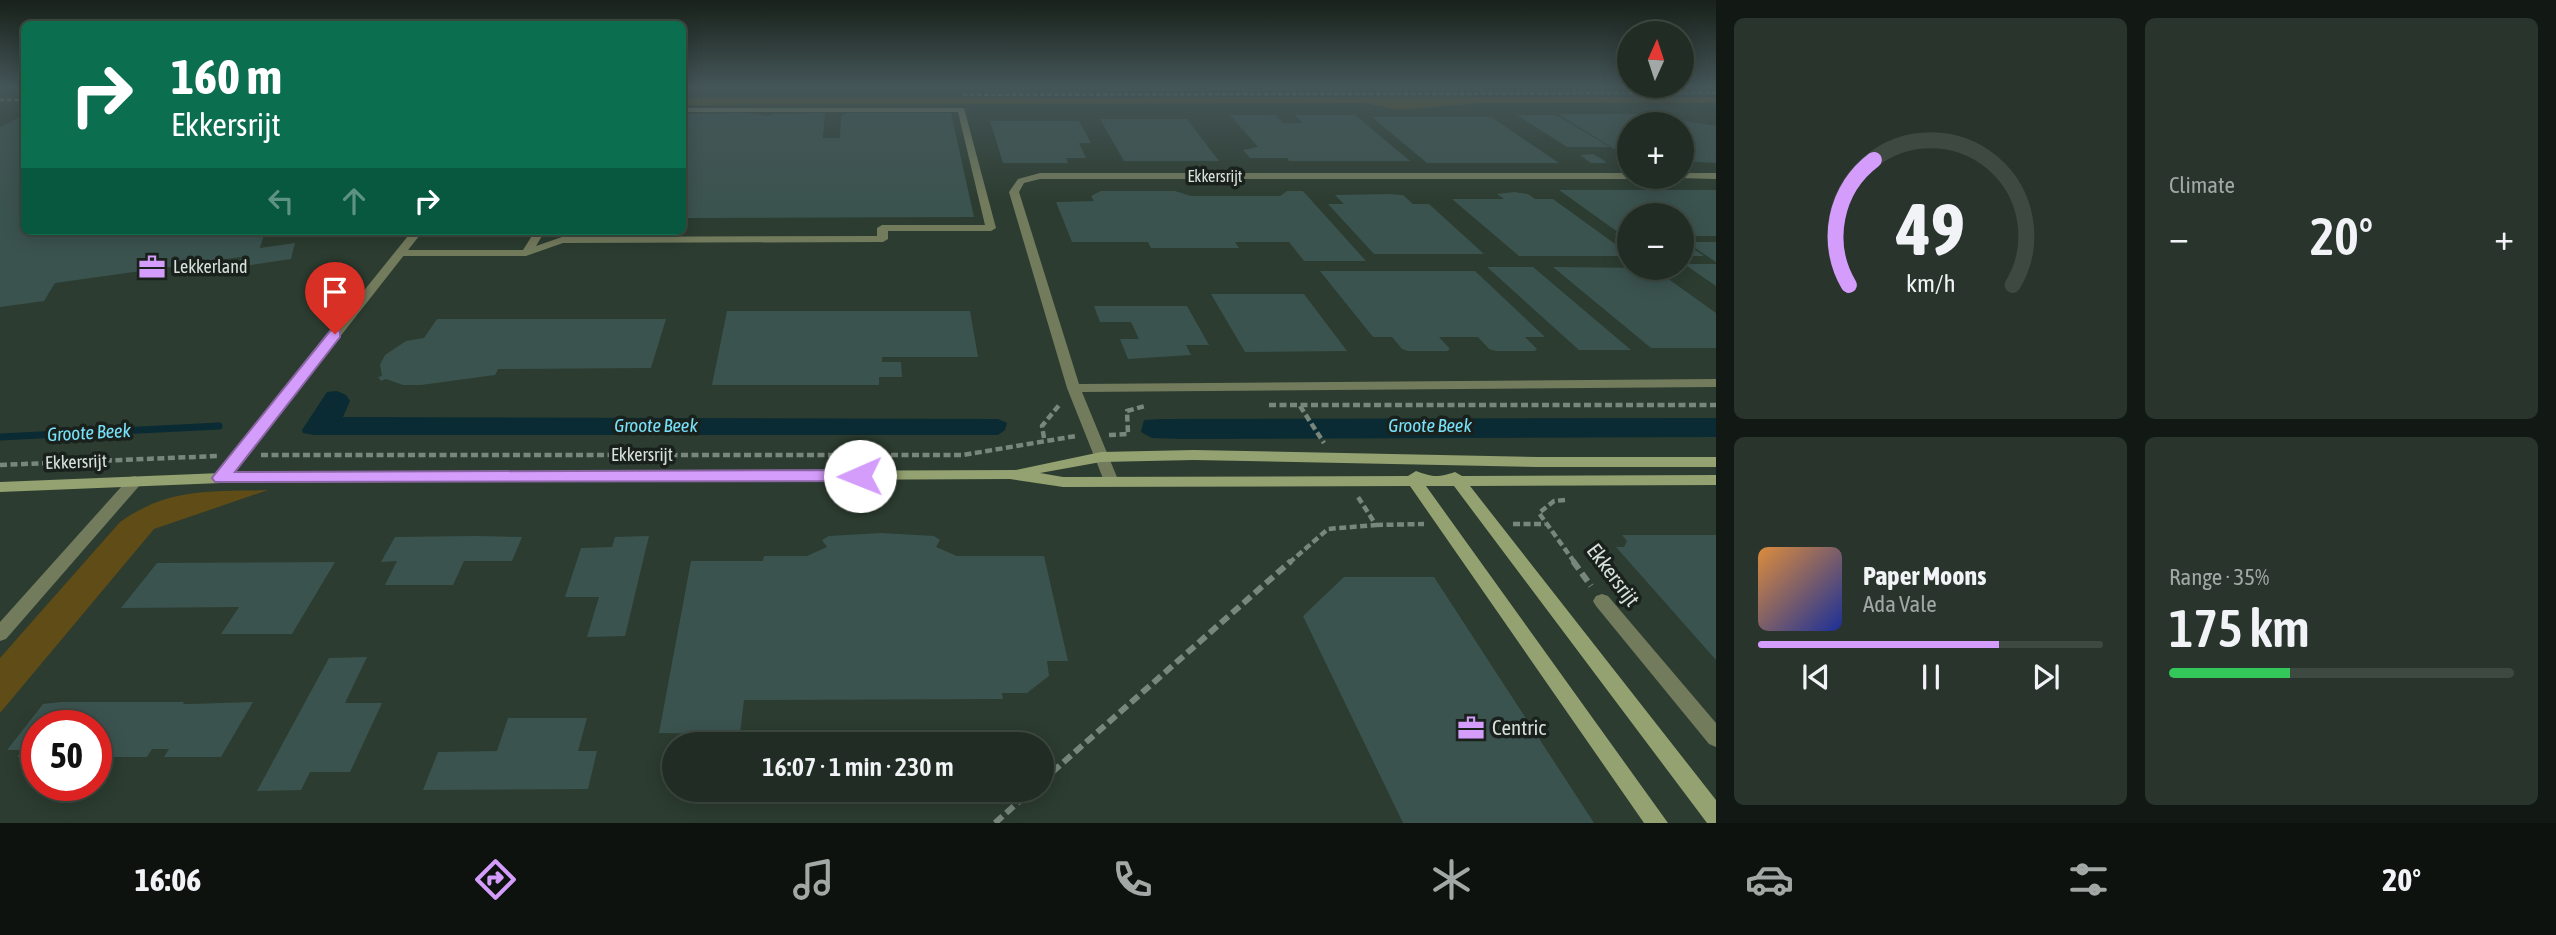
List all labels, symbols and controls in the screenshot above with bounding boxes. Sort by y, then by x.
north arrow [1617,21,1694,98]
map controls [1617,21,1694,280]
text: 160 m [171,48,282,104]
icon: right [56,49,147,140]
text: Ekkersrijt [171,106,281,143]
button: + [1617,112,1694,189]
street label: Ekkersrijt [1188,167,1243,186]
text: Climate [2169,172,2235,198]
icon: left [262,182,300,220]
icon: ahead [335,182,373,220]
icon: right [408,182,446,220]
text: 49 [1895,187,1965,270]
button: − [1617,203,1694,280]
text: 20° [2310,206,2373,266]
text: − [2169,215,2189,258]
text: + [2494,215,2514,258]
office icon: Lekkerland [137,252,167,282]
place label: Lekkerland [173,256,248,277]
pin [305,262,365,334]
text: km/h [1906,268,1955,296]
icon: arrive [316,273,354,311]
water label: Groote Beek [614,414,698,436]
water label: Groote Beek [1388,414,1472,436]
water label: Groote Beek [47,419,132,445]
position arrow [823,439,897,513]
street label: Ekkersrijt [611,444,673,465]
street label: Ekkersrijt [45,450,107,473]
street label: Ekkersrijt [1583,538,1645,610]
text: Paper Moons [1863,561,1986,591]
text: Range · 35% [2169,564,2269,590]
text: Ada Vale [1863,591,1937,617]
text: 175 km [2169,598,2310,658]
icon: previous [1797,658,1835,696]
icon: pause [1912,658,1950,696]
icon: next [2027,658,2065,696]
speed limit sign: 50 [21,710,112,801]
office icon: Centric [1456,713,1486,743]
place label: Centric [1492,715,1546,739]
text: 16:07 · 1 min · 230 m [762,752,954,782]
icon: directions [471,855,520,904]
icon: music [789,855,838,904]
icon: phone [1108,855,1157,904]
icon: climate [1427,855,1476,904]
icon: car [1745,855,1794,904]
icon: filters [2064,855,2113,904]
text: 16:06 [135,861,201,898]
text: 20° [2382,861,2421,898]

